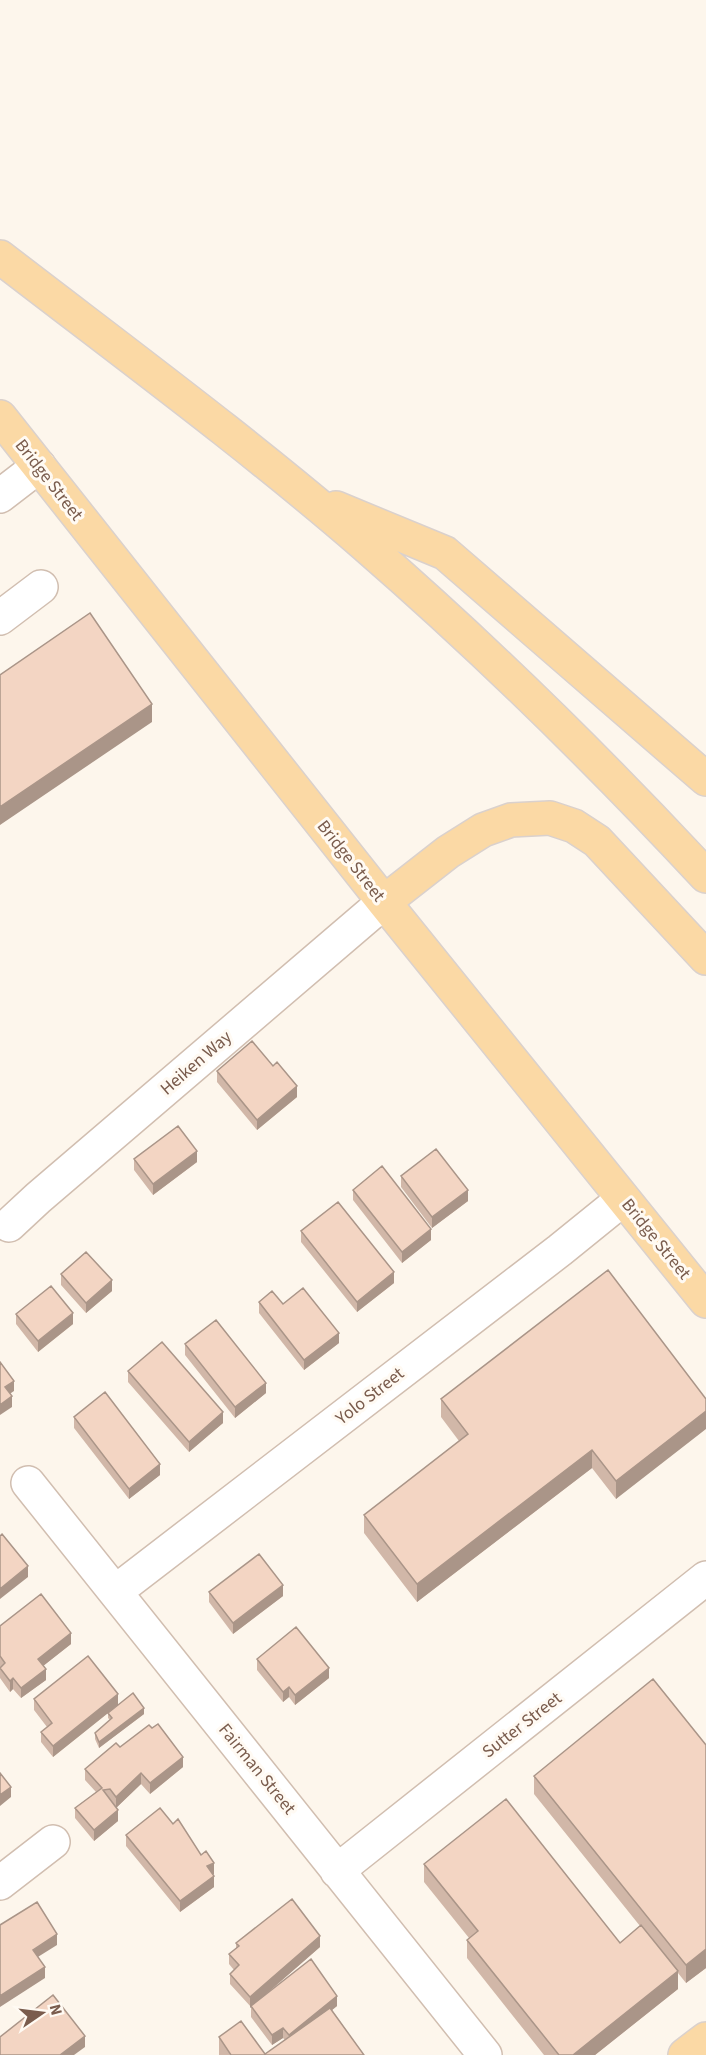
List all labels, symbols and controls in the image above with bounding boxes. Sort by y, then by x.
street label: Bridge Street [9,434,89,526]
street label: Bridge Street [311,815,391,907]
street label: Heiken Way [155,1025,238,1101]
street label: Bridge Street [616,1193,696,1285]
street label: Yolo Street [330,1361,409,1431]
street label: Sutter Street [477,1686,567,1764]
street label: Fairman Street [212,1718,302,1820]
north arrow [12,1983,72,2043]
text: N [44,2002,68,2017]

